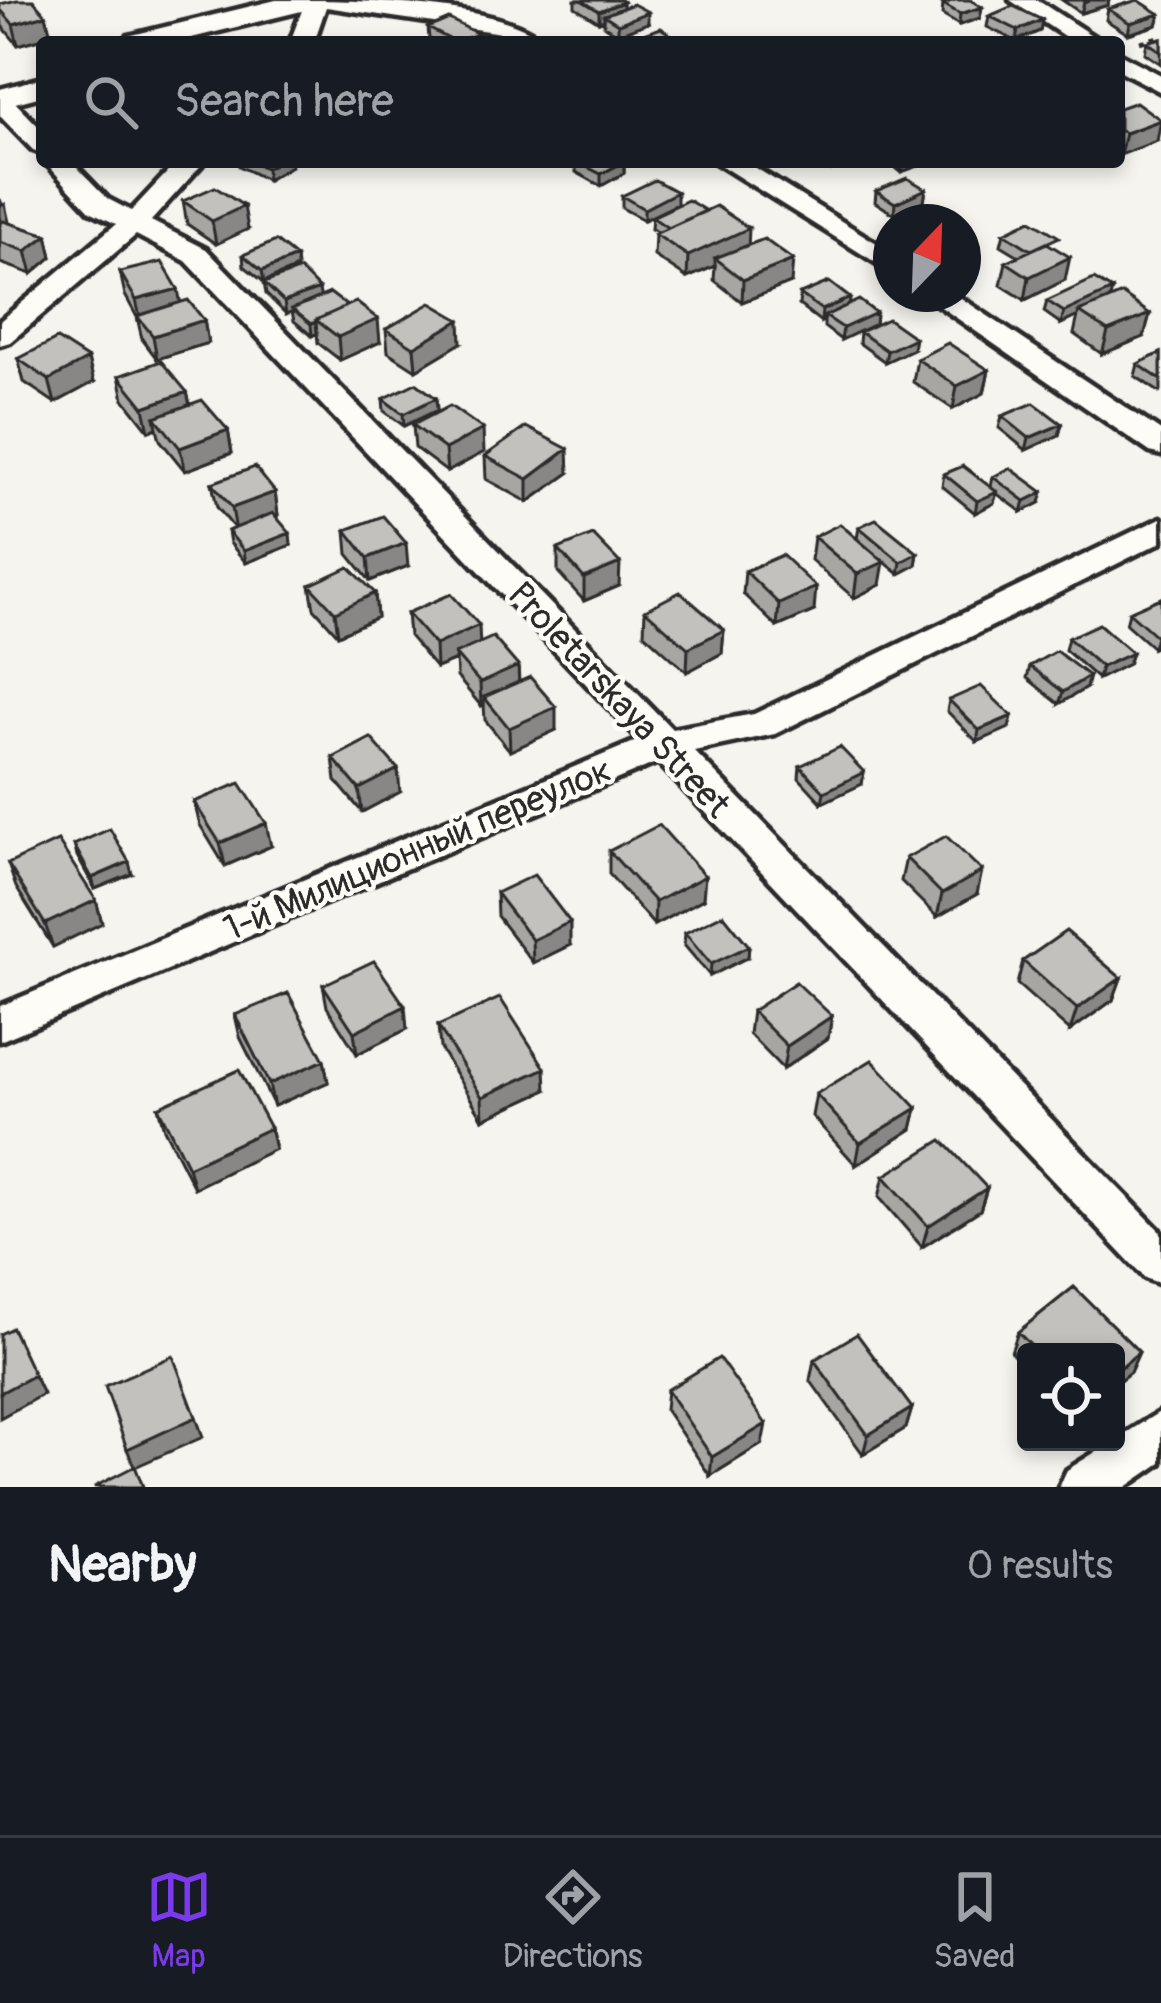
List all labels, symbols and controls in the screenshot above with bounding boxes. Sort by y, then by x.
search box [36,36,1125,168]
icon: search [78,69,144,135]
text: Search here [174,74,394,130]
north arrow [873,204,981,312]
street label: Proletarskaya Street [498,573,740,828]
street label: 1-й Милиционный переулок [217,747,618,951]
map controls [1017,1343,1125,1451]
button: locate [1017,1343,1125,1451]
text: Nearby [48,1533,196,1597]
text: 0 results [967,1541,1113,1590]
tab: Map [146,1864,212,1977]
tab: Directions [503,1864,643,1977]
tab: Saved [934,1864,1015,1977]

